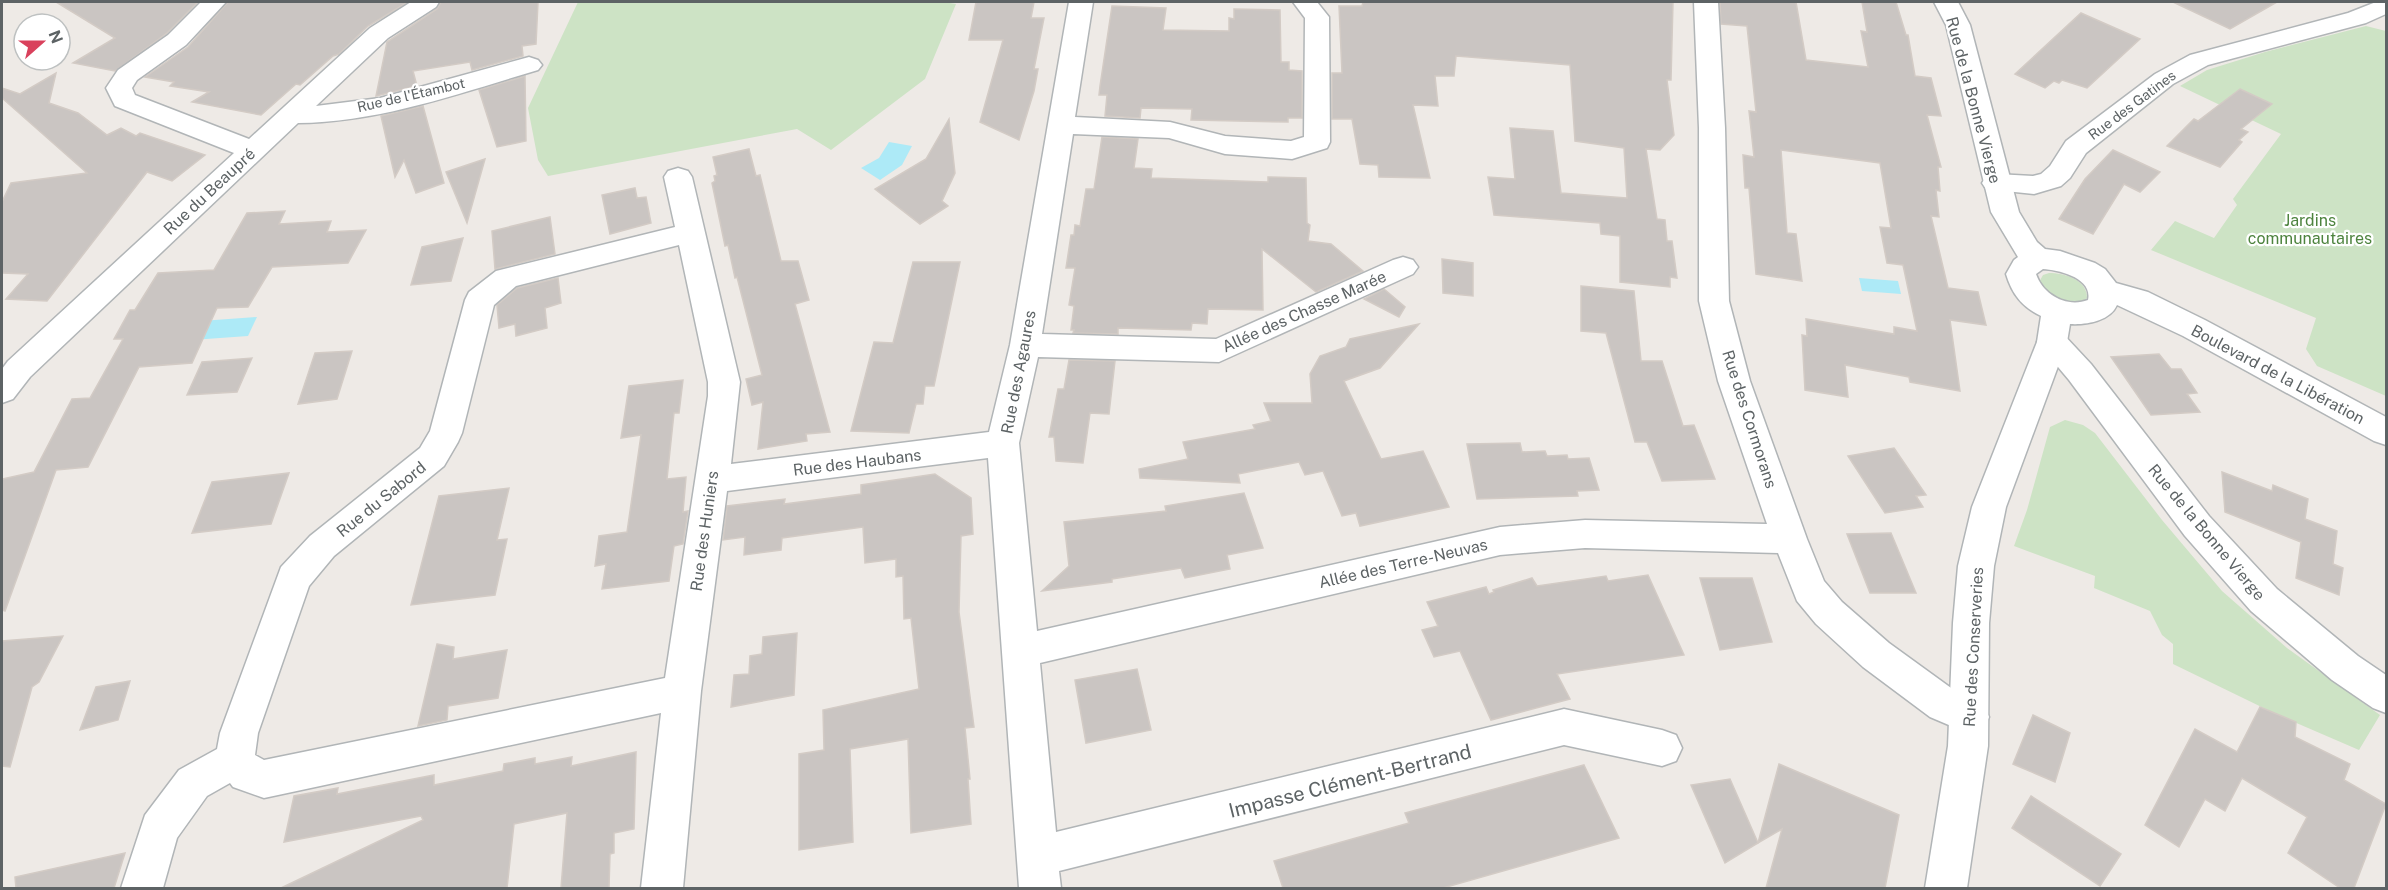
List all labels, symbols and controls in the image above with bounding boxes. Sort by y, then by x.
north arrow [12,12,72,72]
street label: Rue de la Bonne Vierge [1942,15,2005,186]
text: N [44,28,67,46]
street label: Rue des Gatines [2085,67,2179,143]
street label: Rue de l'Étambot [355,74,466,115]
street label: Rue du Beaupré [160,144,259,239]
park label: Jardins communautaires [2248,211,2372,248]
street label: Allée des Chasse Marée [1219,267,1389,356]
street label: Rue des Agaures [997,309,1040,435]
street label: Boulevard de la Libération [2188,321,2368,428]
street label: Rue des Cormorans [1718,348,1781,491]
street label: Rue des Haubans [792,445,922,480]
street label: Rue du Sabord [333,458,430,541]
street label: Rue de la Bonne Vierge [2144,460,2269,604]
street label: Rue des Huniers [687,470,722,592]
street label: Allée des Terre-Neuvas [1317,535,1489,592]
street label: Rue des Conserveries [1960,567,1987,728]
street label: Impasse Clément-Bertrand [1226,739,1474,823]

